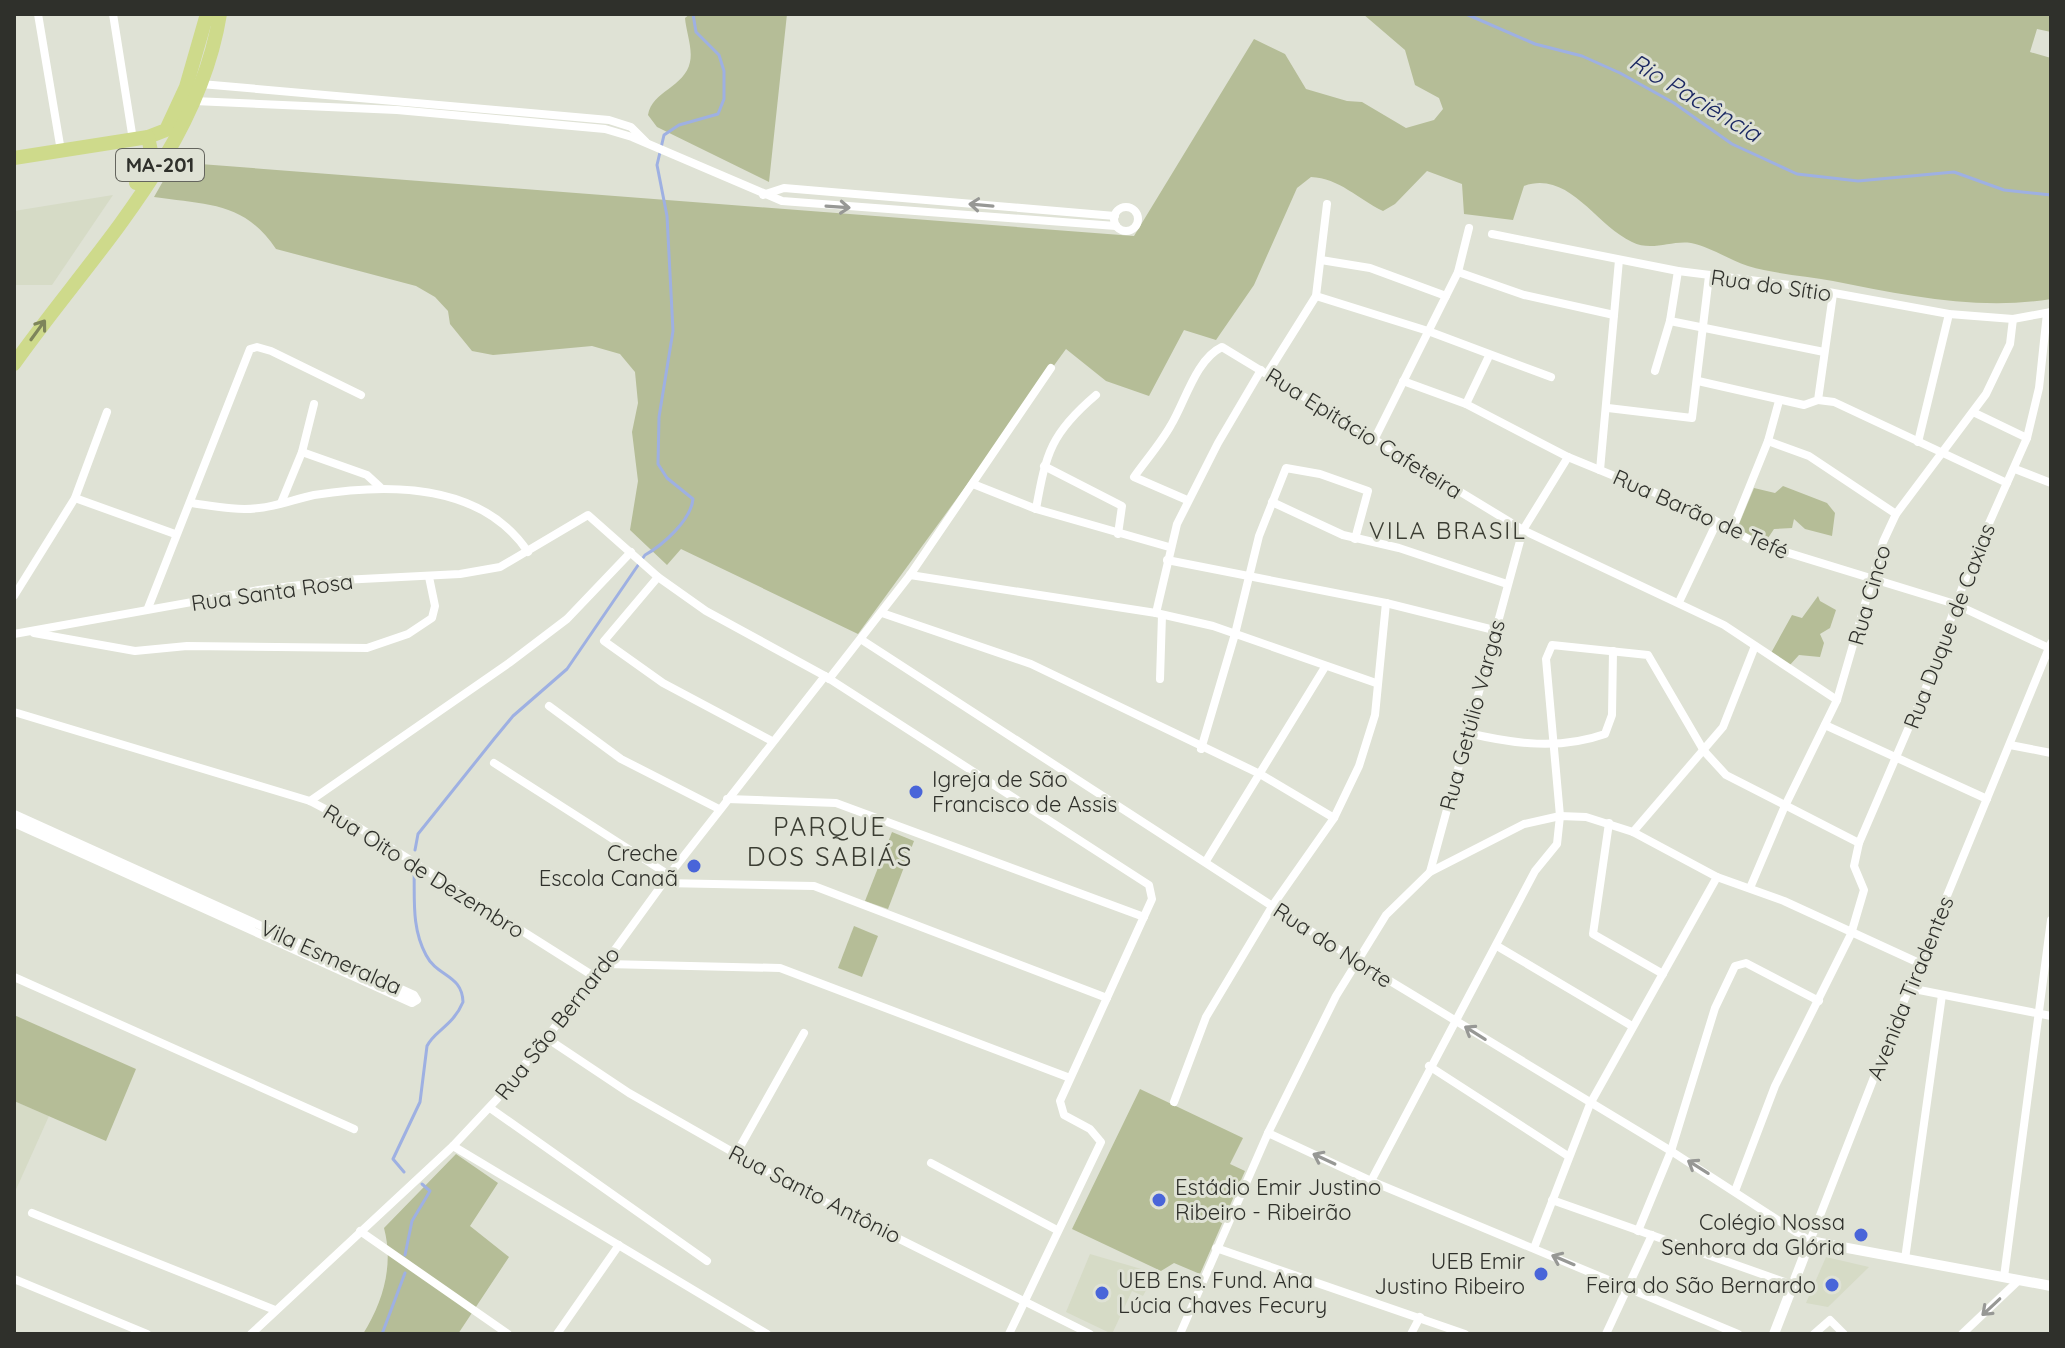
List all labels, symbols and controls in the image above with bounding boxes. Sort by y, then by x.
water label: Rio Paciência [1624,46,1768,149]
road number: MA-201 [116,149,204,181]
one-way arrow [968,198,995,213]
one-way arrow [824,200,851,215]
street label: Rua do Sítio [1709,263,1833,307]
one-way arrow [29,320,46,341]
street label: Rua Epitácio Cafeteira [1261,361,1467,505]
street label: Rua Barão de Tefé [1609,463,1793,565]
district label: VILA BRASIL [1369,515,1527,545]
street label: Rua Duque de Caxias [1897,519,2001,733]
street label: Rua Cinco [1841,542,1897,648]
street label: Rua Santa Rosa [189,567,355,617]
street label: Rua Getúlio Vargas [1433,617,1511,813]
place label: Igreja de São Francisco de Assis [932,765,1117,818]
marker: Igreja de São Francisco de Assis [907,783,925,801]
street label: Rua Oito de Dezembro [318,798,530,944]
district label: PARQUE DOS SABIÁS [747,810,913,873]
place label: Creche Escola Canaã [539,839,678,892]
marker: Creche Escola Canaã [685,857,703,875]
street label: Avenida Tiradentes [1860,892,1960,1084]
street label: Rua do Norte [1268,896,1398,994]
street label: Vila Esmeralda [256,913,406,1001]
street label: Rua São Bernardo [488,941,626,1105]
one-way arrow [1464,1025,1487,1041]
street label: Rua Santo Antônio [724,1138,906,1250]
one-way arrow [1312,1151,1336,1166]
one-way arrow [1687,1159,1710,1175]
place label: Estádio Emir Justino Ribeiro - Ribeirão [1175,1173,1381,1226]
marker: Estádio Emir Justino Ribeiro - Ribeirão [1150,1191,1168,1209]
place label: Colégio Nossa Senhora da Glória [1661,1208,1845,1261]
marker: Colégio Nossa Senhora da Glória [1852,1226,1870,1244]
place label: UEB Emir Justino Ribeiro [1374,1247,1526,1300]
one-way arrow [1551,1252,1576,1266]
marker: UEB Emir Justino Ribeiro [1532,1265,1550,1283]
place label: UEB Ens. Fund. Ana Lúcia Chaves Fecury [1118,1266,1327,1319]
place label: Feira do São Bernardo [1586,1271,1816,1299]
marker: Feira do São Bernardo [1823,1276,1841,1294]
marker: UEB Ens. Fund. Ana Lúcia Chaves Fecury [1093,1284,1111,1302]
one-way arrow [1981,1298,2001,1316]

